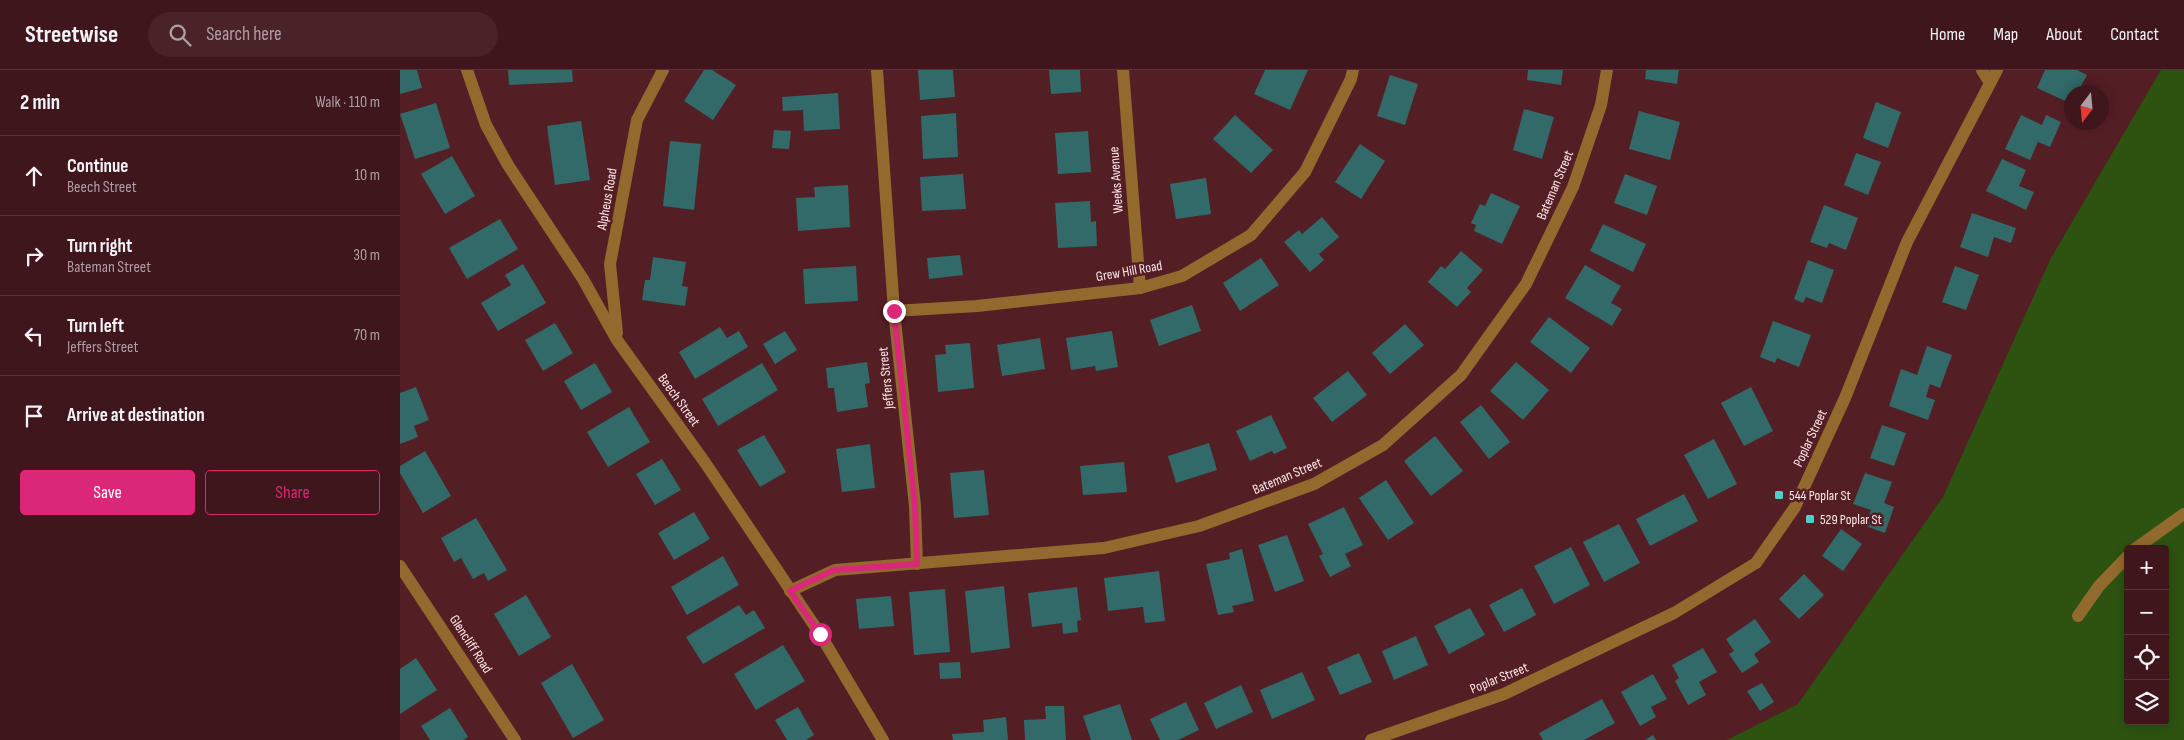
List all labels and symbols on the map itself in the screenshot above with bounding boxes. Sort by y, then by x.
north arrow [2064,85,2109,130]
street label: Weeks Avenue [1105,146,1127,214]
street label: Bateman Street [1533,148,1577,222]
street label: Alpheus Road [593,167,621,232]
street label: Grew Hill Road [1095,257,1164,285]
route end [883,300,906,323]
street label: Jeffers Street [874,346,898,411]
street label: Beech Street [654,370,704,430]
street label: Poplar Street [1789,407,1831,469]
street label: Bateman Street [1250,454,1324,498]
place label: 544 Poplar St [1789,487,1851,504]
marker: 544 Poplar St [1773,489,1785,501]
place label: 529 Poplar St [1820,511,1882,528]
marker: 529 Poplar St [1804,513,1816,525]
street label: Glencliff Road [446,612,496,676]
route start [809,623,832,646]
street label: Poplar Street [1467,659,1531,697]

